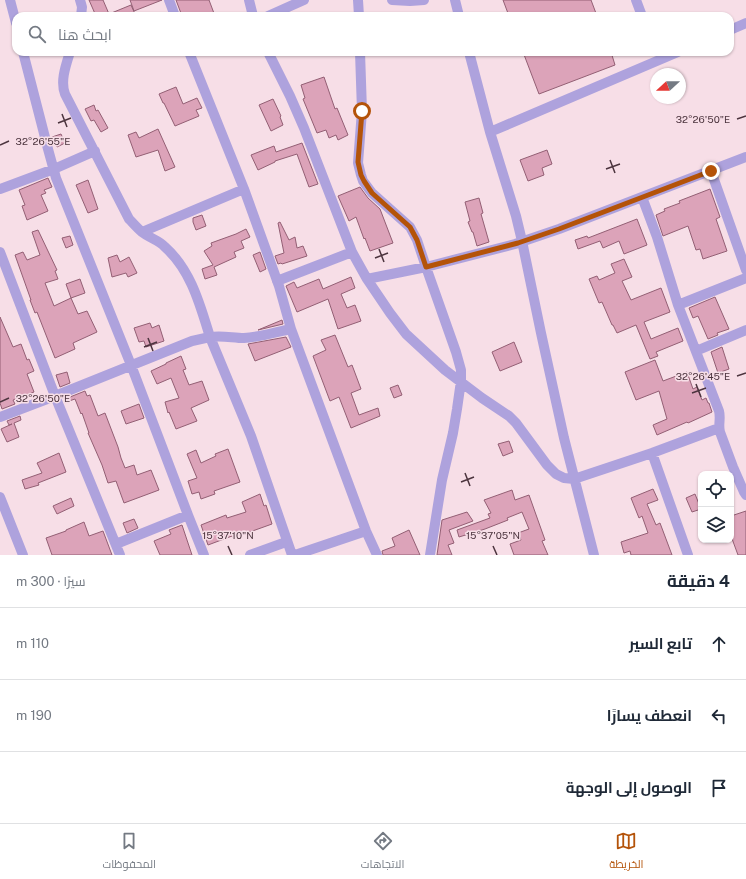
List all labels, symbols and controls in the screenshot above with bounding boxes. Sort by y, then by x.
search box [12,12,734,56]
icon: search [26,23,48,45]
text: ابحث هنا [58,26,112,43]
north arrow [650,68,686,104]
route start [353,102,371,120]
text: 32°26'50"E [676,113,730,125]
text: 32°26'55"E [16,135,70,147]
route end [702,162,720,180]
text: 32°26'45"E [676,370,730,382]
text: 32°26'50"E [16,392,70,404]
map controls [698,471,734,543]
button: locate [698,471,734,507]
button: layers [698,507,734,543]
text: 15°37'10"N [202,529,254,541]
text: 15°37'05"N [466,529,520,541]
text: 4 دقيقة [667,571,730,591]
text: سيرًا · 300 m [16,574,86,589]
icon: ahead [708,633,730,655]
text: تابع السير [629,635,692,652]
text: 110 m [16,636,49,651]
icon: left [708,705,730,727]
text: انعطف يسارًا [607,707,692,724]
text: 190 m [16,708,52,723]
icon: arrive [708,777,730,799]
text: الوصول إلى الوجهة [566,779,692,796]
tab: المحفوظات [102,830,156,874]
tab: الاتجاهات [361,830,404,874]
tab: الخريطة [609,830,644,874]

